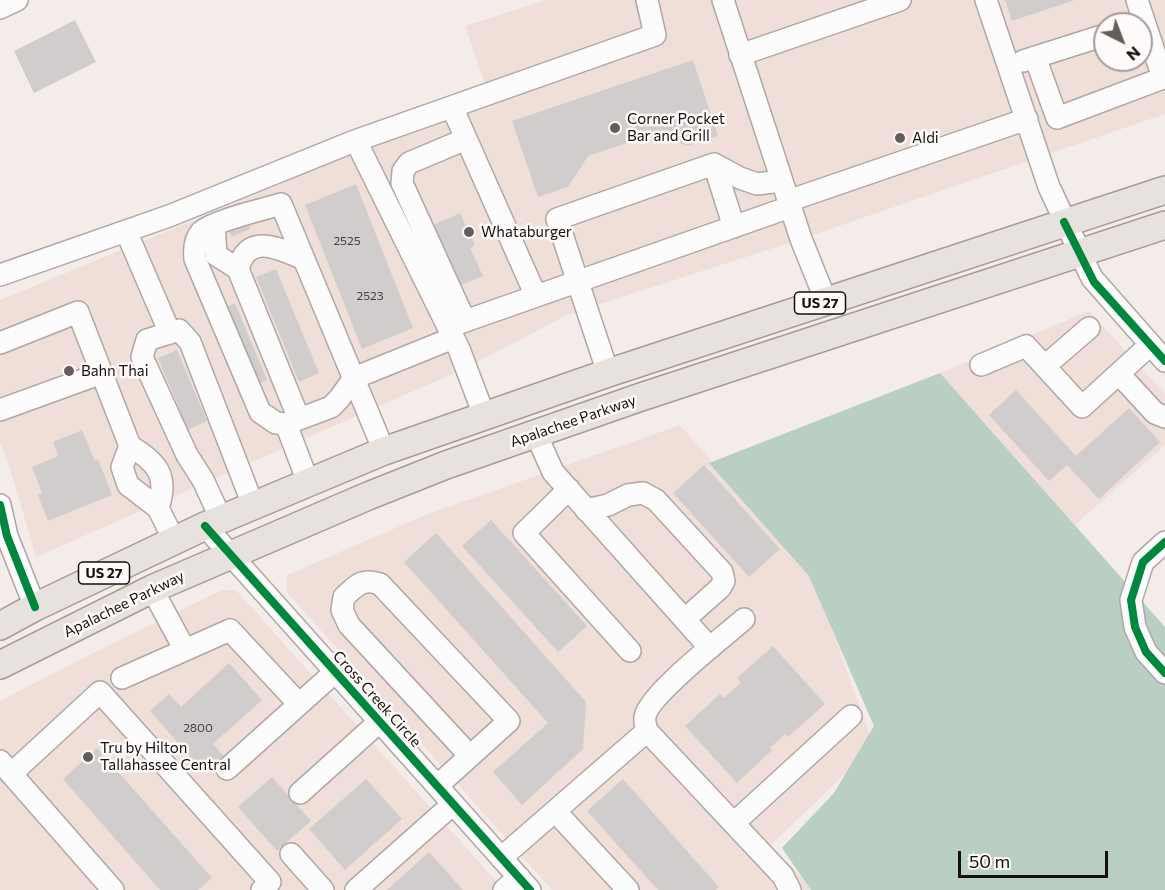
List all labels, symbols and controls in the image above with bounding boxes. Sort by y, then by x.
north arrow [1093,12,1153,72]
text: N [1123,43,1145,65]
place label: Corner Pocket Bar and Grill [627,110,725,145]
marker: Corner Pocket Bar and Grill [608,121,622,135]
place label: Aldi [912,129,939,147]
marker: Aldi [893,131,907,145]
place label: Whataburger [481,223,572,241]
marker: Whataburger [462,225,476,239]
house number: 2525 [333,234,361,248]
house number: 2523 [356,289,384,303]
road number: US 27 [794,292,846,314]
place label: Bahn Thai [81,362,148,380]
marker: Bahn Thai [62,364,76,378]
street label: Apalachee Parkway [508,391,638,451]
road number: US 27 [78,562,130,584]
street label: Apalachee Parkway [61,567,187,641]
street label: Cross Creek Circle [329,647,425,751]
house number: 2800 [183,721,213,735]
place label: Tru by Hilton Tallahassee Central [100,739,231,774]
marker: Tru by Hilton Tallahassee Central [81,750,95,764]
scale bar [961,839,1111,877]
text: 50 m [969,850,1010,872]

